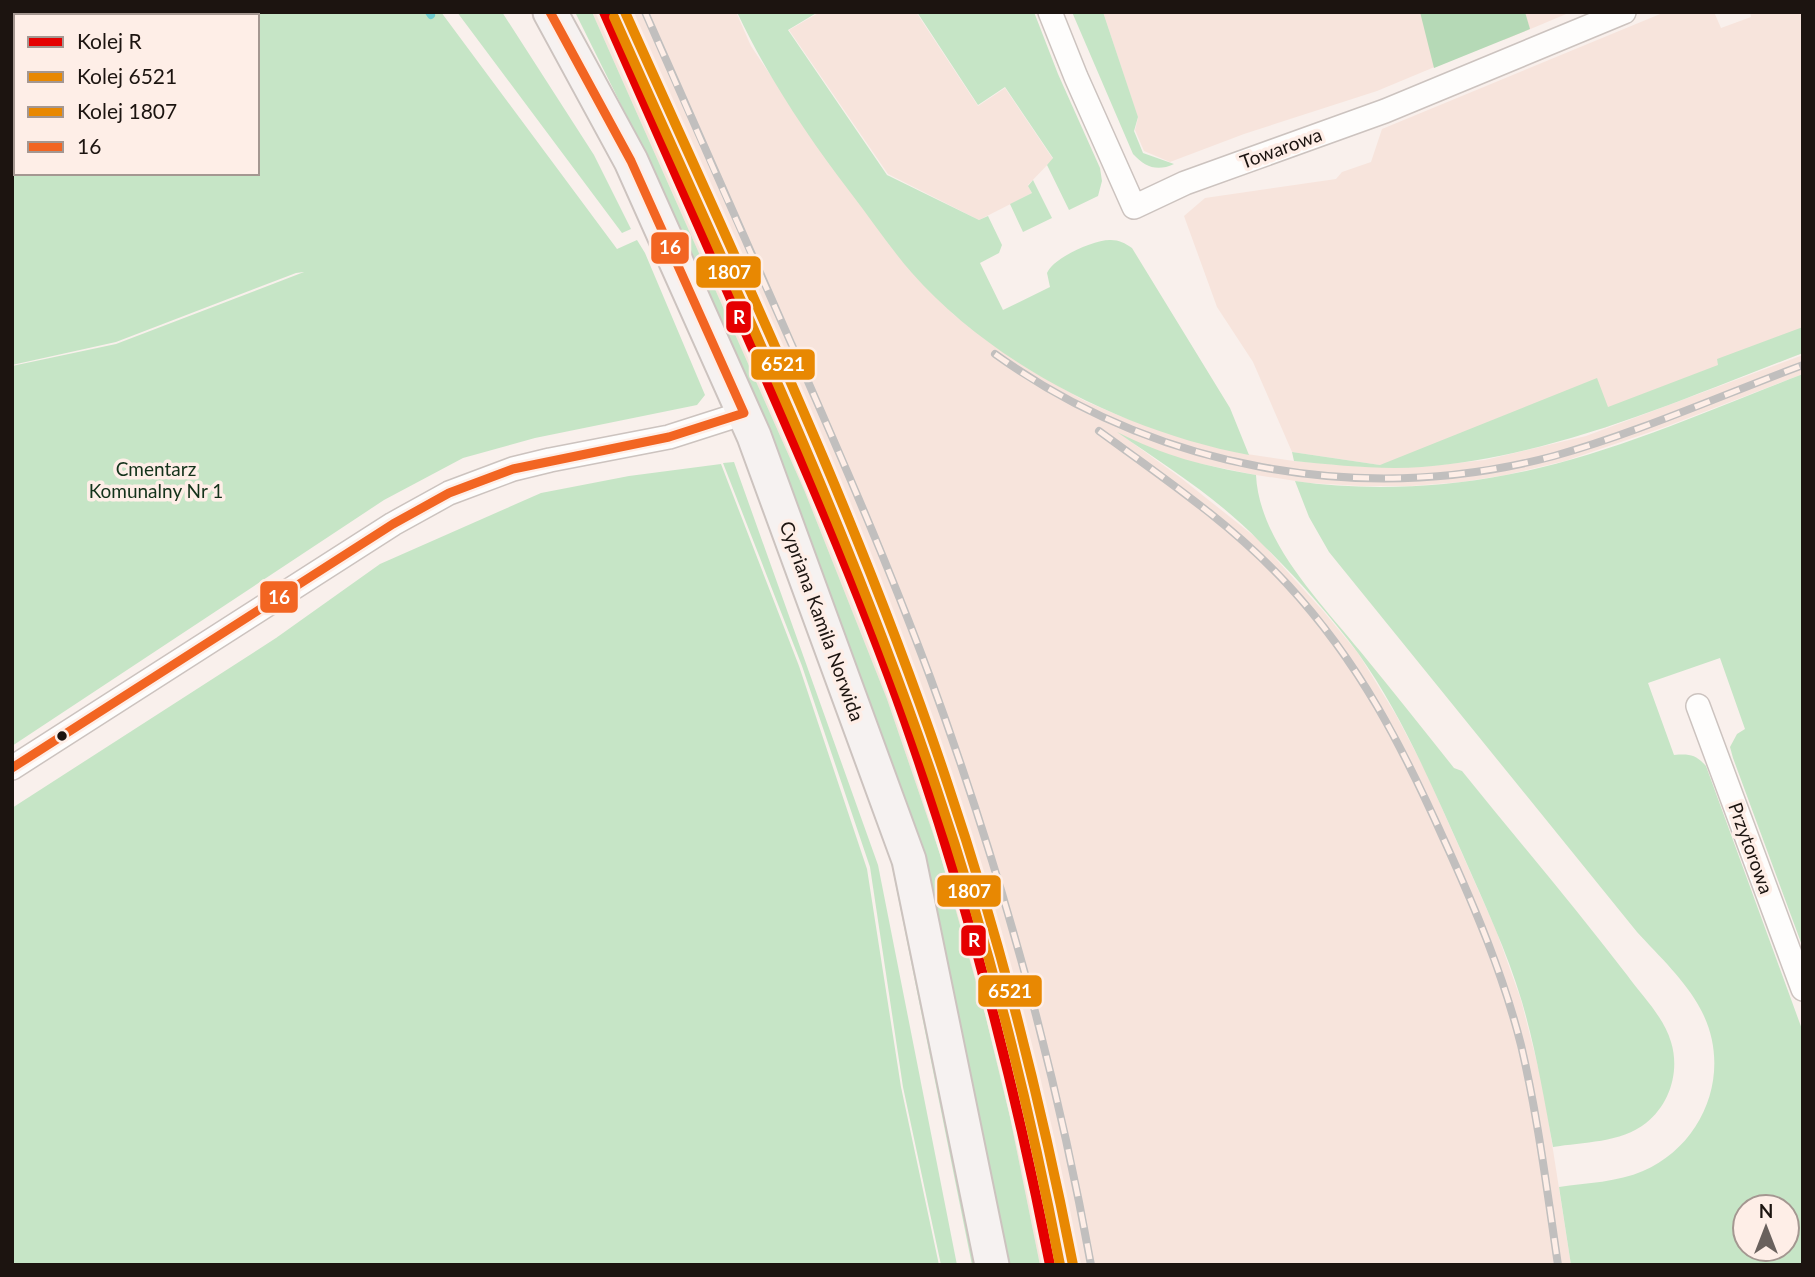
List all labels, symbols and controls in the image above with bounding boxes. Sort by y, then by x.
legend [14,14,259,175]
text: Kolej R [77,28,142,53]
text: Kolej 6521 [77,63,177,88]
text: Kolej 1807 [77,98,177,123]
street label: Towarowa [1237,122,1325,173]
text: 16 [77,133,101,158]
line badge: 16 [650,231,690,265]
text: 16 [659,235,681,258]
line badge: 1807 [695,255,762,289]
text: 1807 [707,260,751,283]
line badge: R [725,300,752,334]
text: R [733,305,746,328]
line badge: 6521 [750,348,816,381]
text: 6521 [761,352,805,375]
park label: Cmentarz Komunalny Nr 1 [89,457,223,502]
street label: Cypriana Kamila Norwida [776,518,869,724]
line badge: 16 [259,580,299,614]
text: 16 [268,585,290,608]
unlabelled marker [55,729,69,743]
street label: Przytorowa [1724,799,1779,897]
line badge: 1807 [936,874,1002,908]
text: 1807 [947,879,991,902]
line badge: R [960,924,987,957]
text: R [968,928,981,951]
line badge: 6521 [977,974,1043,1008]
text: 6521 [988,979,1032,1002]
north arrow [1731,1193,1801,1263]
text: N [1759,1199,1773,1222]

